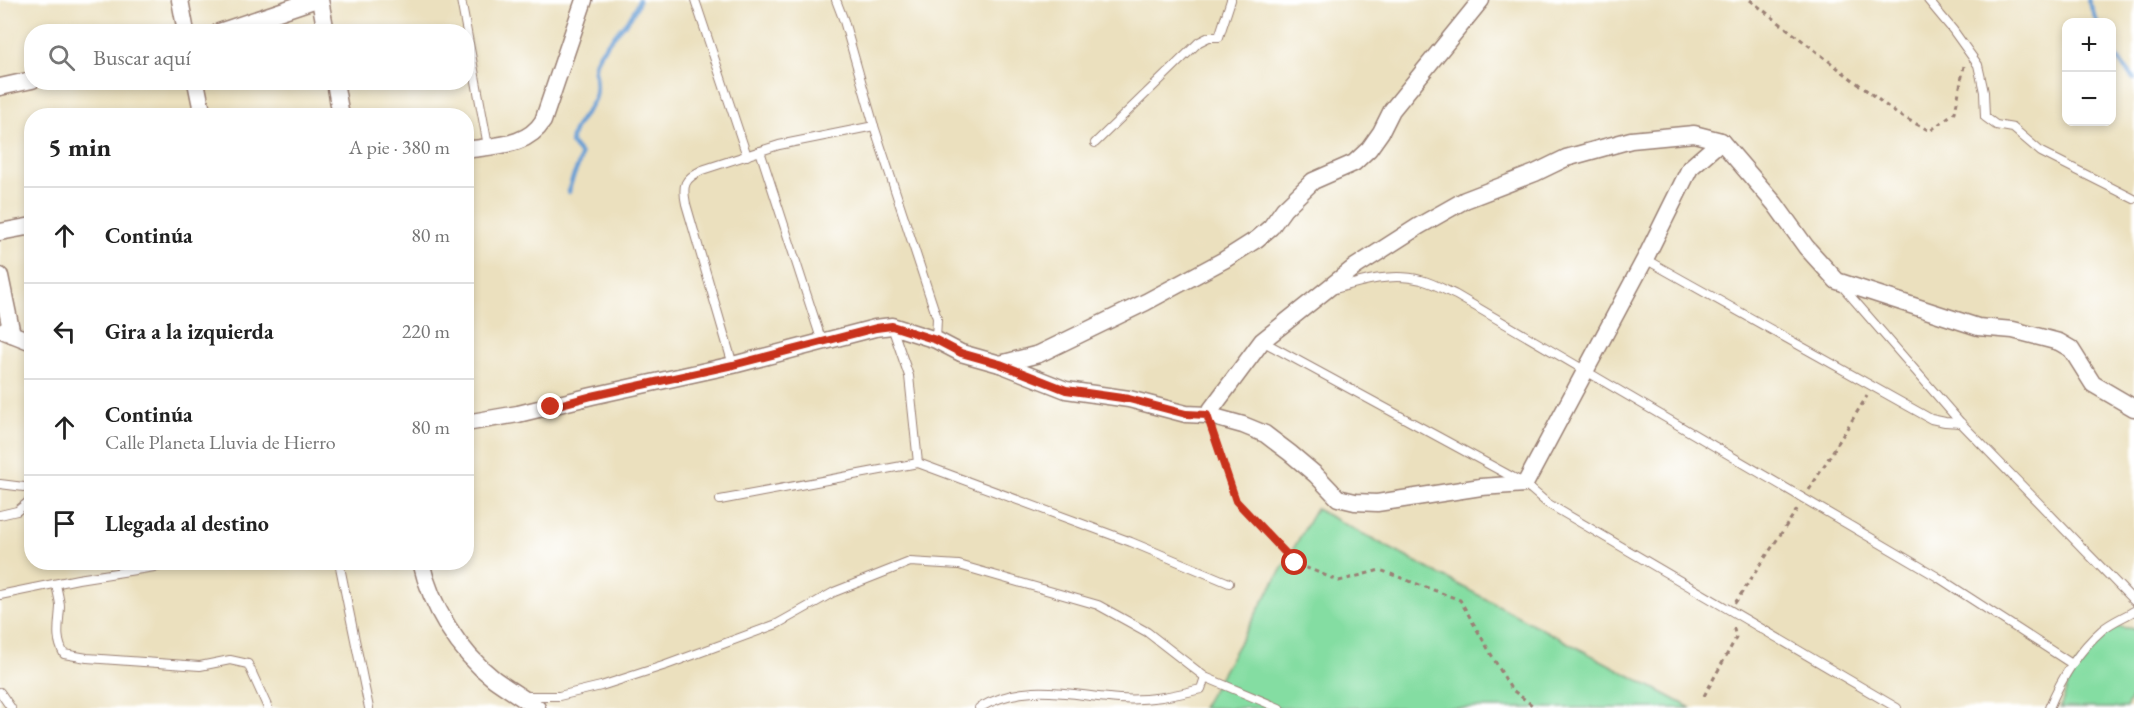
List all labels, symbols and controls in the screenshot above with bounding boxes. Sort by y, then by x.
map controls [2062,18,2116,126]
button: + [2062,18,2116,72]
search box [24,24,474,90]
icon: search [45,41,78,74]
text: Buscar aquí [93,43,191,72]
button: − [2062,72,2116,126]
text: 5 min [48,130,111,164]
text: A pie · 380 m [349,134,450,160]
icon: ahead [48,219,81,252]
text: Continúa [105,221,193,250]
text: 80 m [411,222,450,248]
icon: left [48,315,81,348]
text: Gira a la izquierda [105,317,274,346]
text: 220 m [402,318,450,344]
route end [537,393,563,419]
text: Continúa [105,400,193,429]
icon: ahead [48,411,81,444]
text: 80 m [411,414,450,440]
text: Calle Planeta Lluvia de Hierro [105,429,336,455]
icon: arrive [48,507,81,540]
text: Llegada al destino [105,509,269,538]
route start [1281,549,1307,575]

